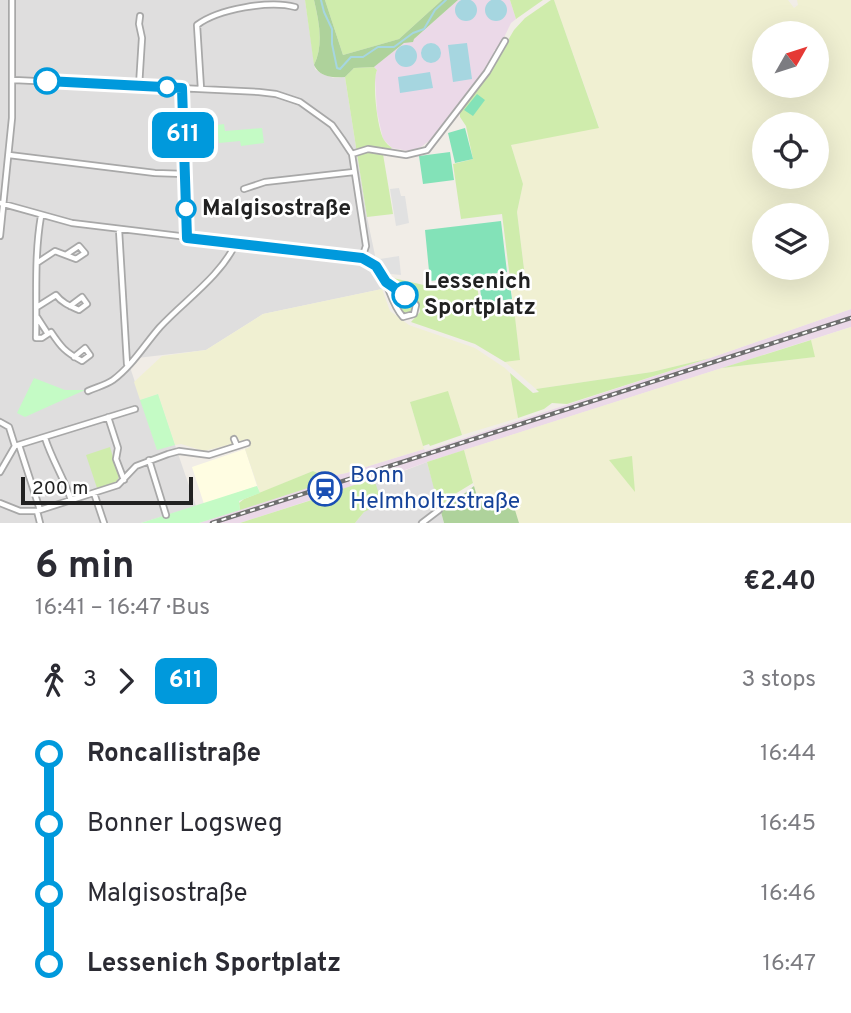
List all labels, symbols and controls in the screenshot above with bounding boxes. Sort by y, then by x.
north arrow [752,21,830,98]
map controls [752,21,829,280]
unlabelled marker [34,68,60,94]
unlabelled marker [157,77,177,97]
line badge: 611 [143,112,223,158]
button: locate [752,112,829,189]
text: 611 [166,120,200,150]
place label: Malgisostraße [202,195,351,224]
marker: Malgisostraße [176,199,196,219]
button: layers [752,203,829,280]
place label: Lessenich Sportplatz [424,268,536,323]
marker: Lessenich Sportplatz [392,282,418,308]
place label: Bonn Helmholtzstraße [350,462,520,517]
station icon: Bonn Helmholtzstraße [306,470,344,508]
scale bar [21,474,192,506]
text: 200 m [32,477,88,501]
text: 6 min [35,543,134,592]
text: €2.40 [743,566,816,599]
text: 16:41 – 16:47 · Bus [35,594,210,623]
icon: walk [35,662,73,700]
icon: forward [107,662,145,700]
text: 3 [83,666,97,695]
text: 611 [169,666,203,696]
text: 3 stops [741,666,816,695]
text: Roncallistraße [87,738,261,771]
text: 16:44 [760,740,816,769]
text: Bonner Logsweg [87,808,283,841]
text: 16:45 [760,810,816,839]
text: Malgisostraße [87,878,247,911]
text: 16:46 [761,880,816,909]
text: Lessenich Sportplatz [87,948,341,981]
text: 16:47 [762,950,816,979]

